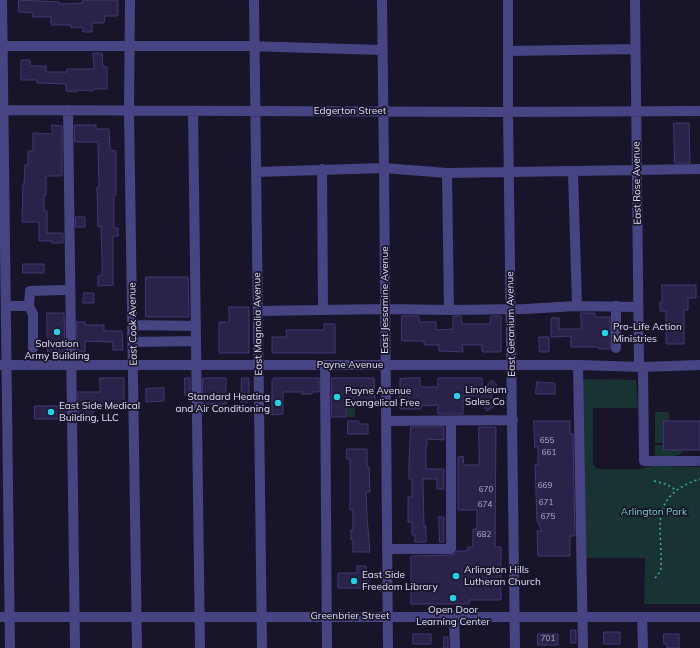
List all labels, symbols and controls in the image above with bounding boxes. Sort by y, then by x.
street label: Edgerton Street [314,105,386,117]
street label: East Rose Avenue [630,141,644,225]
street label: East Jessamine Avenue [379,246,391,354]
street label: East Geranium Avenue [504,271,518,377]
street label: East Magnolia Avenue [251,272,265,376]
street label: East Cook Avenue [126,282,140,366]
place label: Pro-Life Action Ministries [613,321,682,344]
marker: Salvation Army Building [52,327,62,337]
marker: Pro-Life Action Ministries [600,328,610,338]
place label: Salvation Army Building [24,338,90,362]
street label: Payne Avenue [317,359,383,371]
place label: Linoleum Sales Co [465,384,507,408]
place label: Payne Avenue Evangelical Free [345,385,420,408]
place label: Standard Heating and Air Conditioning [175,391,270,414]
marker: Linoleum Sales Co [452,391,462,401]
marker: Payne Avenue Evangelical Free [332,392,342,402]
marker: Standard Heating and Air Conditioning [273,398,283,408]
place label: East Side Medical Building, LLC [59,400,140,424]
marker: East Side Medical Building, LLC [46,407,56,417]
house number: 655 [540,436,554,446]
house number: 661 [542,448,556,458]
house number: 669 [538,481,552,491]
house number: 670 [479,485,493,495]
house number: 671 [539,498,553,508]
house number: 674 [478,500,492,510]
park label: Arlington Park [621,506,687,518]
house number: 675 [541,512,555,522]
house number: 682 [477,530,491,540]
place label: Arlington Hills Lutheran Church [464,564,541,588]
place label: East Side Freedom Library [362,569,438,592]
marker: Arlington Hills Lutheran Church [451,571,461,581]
marker: East Side Freedom Library [349,576,359,586]
marker: Open Door Learning Center [448,593,458,603]
place label: Open Door Learning Center [416,604,490,628]
street label: Greenbrier Street [311,610,389,622]
house number: 701 [541,634,555,644]

